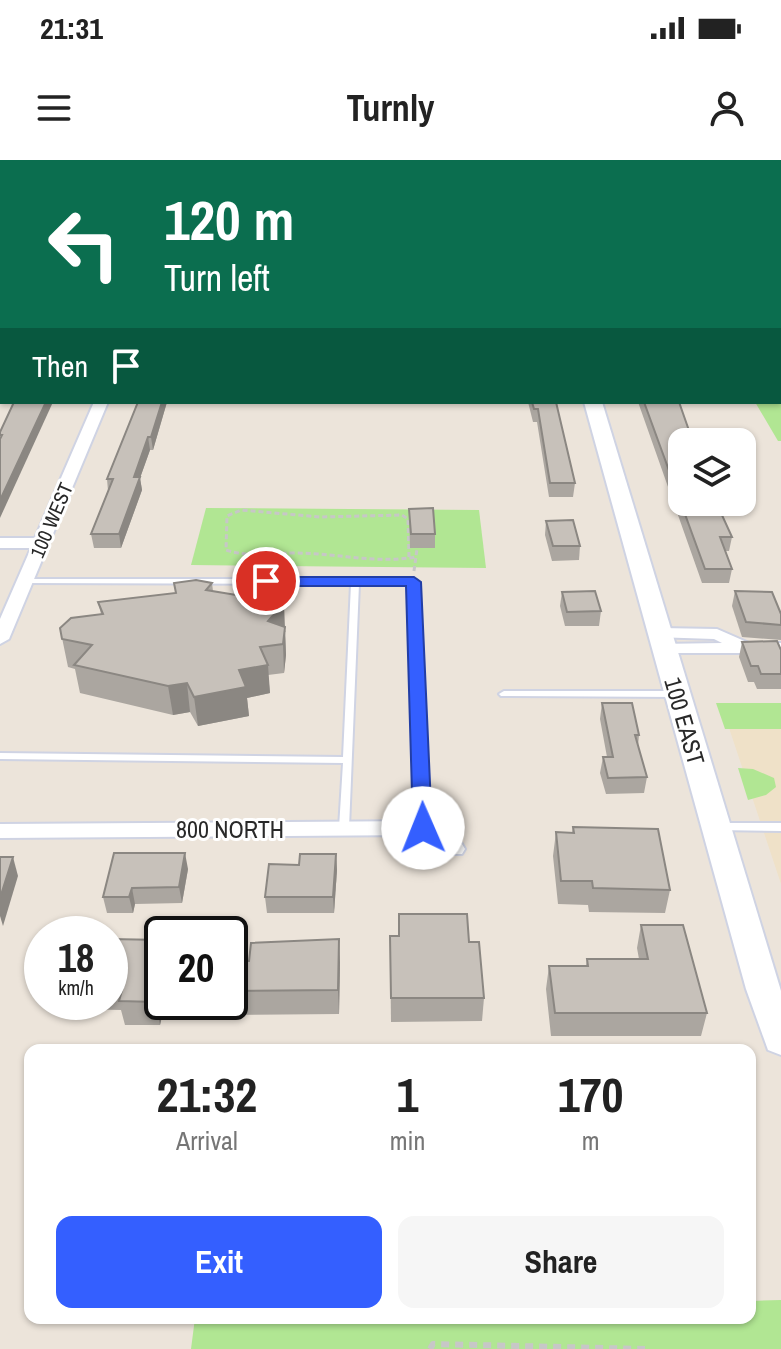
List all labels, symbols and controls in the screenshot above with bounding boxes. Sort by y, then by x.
text: 21:31 [40,8,103,48]
text: Turnly [346,84,435,132]
icon: menu [32,86,76,130]
icon: person [705,86,749,130]
text: 120 m [164,182,294,257]
icon: left [32,192,136,296]
text: Turn left [164,254,270,302]
icon: arrive [104,344,148,388]
text: Then [32,346,88,386]
map controls [668,428,756,516]
button: layers [668,428,756,516]
street label: 100 WEST [23,478,79,562]
pin [232,547,300,615]
icon: arrive [244,559,288,603]
street label: 100 EAST [657,673,713,769]
position arrow [381,786,465,870]
street label: 800 NORTH [176,813,284,845]
speed limit sign: 20 [144,916,248,1020]
text: 18 [58,931,94,984]
text: km/h [58,974,94,1001]
text: 21:32 [157,1062,257,1127]
text: 1 [397,1062,418,1127]
text: 170 [558,1062,623,1127]
text: Arrival [176,1123,238,1158]
text: min [390,1123,425,1158]
text: m [582,1123,600,1158]
button: Exit [56,1216,382,1308]
button: Share [398,1216,724,1308]

